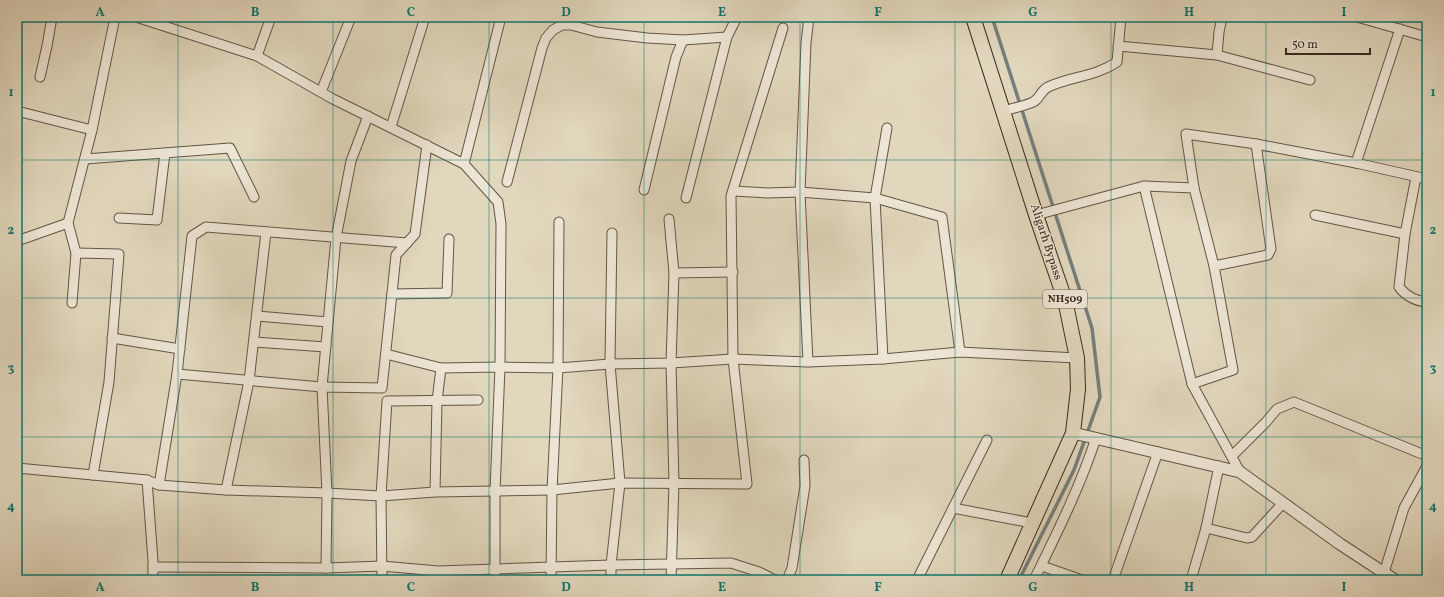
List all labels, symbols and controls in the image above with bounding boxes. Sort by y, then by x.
text: A [95,4,105,22]
text: B [251,4,260,22]
text: C [407,4,415,22]
text: D [561,4,571,22]
text: E [718,4,726,22]
text: F [874,4,882,22]
text: G [1028,4,1038,22]
text: H [1184,4,1194,22]
text: I [1342,4,1347,22]
scale bar [1286,30,1370,56]
text: 50 m [1292,37,1318,53]
text: 1 [8,84,14,102]
text: 1 [1430,84,1436,102]
street label: Aligarh Bypass [1026,202,1066,282]
text: 2 [8,222,15,240]
text: 2 [1430,222,1437,240]
road number: NH509 [1043,290,1087,308]
text: 3 [8,360,15,378]
text: 3 [1430,360,1437,378]
text: 4 [7,498,15,516]
text: 4 [1429,498,1437,516]
text: A [95,579,105,597]
text: B [251,579,260,597]
text: C [407,579,415,597]
text: D [561,579,571,597]
text: E [718,579,726,597]
text: F [874,579,882,597]
text: G [1028,579,1038,597]
text: H [1184,579,1194,597]
text: I [1342,579,1347,597]

